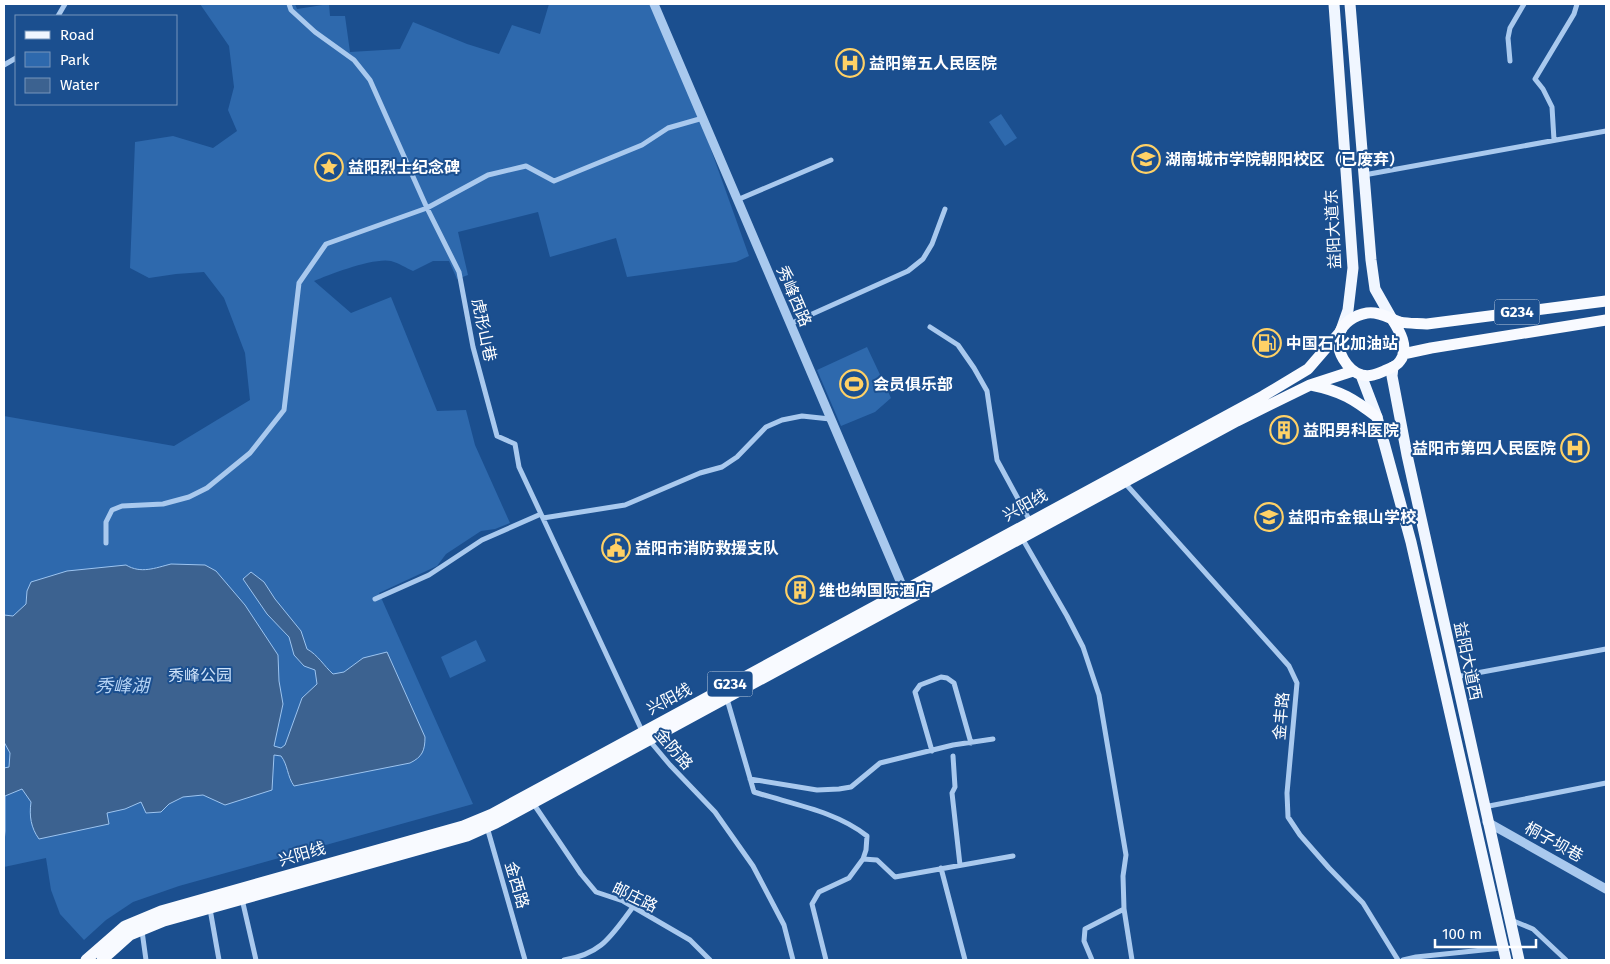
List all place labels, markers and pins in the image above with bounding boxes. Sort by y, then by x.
hospital icon: 益阳第五人民医院 [835,48,865,78]
place label: 益阳第五人民医院 [869,54,997,73]
school or university icon: 湖南城市学院朝阳校区（已废弃） [1131,144,1161,174]
place label: 湖南城市学院朝阳校区（已废弃） [1165,150,1405,169]
place icon: 益阳烈士纪念碑 [314,152,344,182]
place label: 益阳烈士纪念碑 [348,158,460,177]
fuel station icon: 中国石化加油站 [1252,328,1282,358]
place label: 中国石化加油站 [1286,334,1398,353]
sports icon: 会员俱乐部 [839,369,869,399]
place label: 会员俱乐部 [873,375,953,394]
building icon: 益阳男科医院 [1269,415,1299,445]
place label: 益阳男科医院 [1303,421,1399,440]
hospital icon: 益阳市第四人民医院 [1560,433,1590,463]
place label: 益阳市第四人民医院 [1412,439,1556,458]
school or university icon: 益阳市金银山学校 [1254,502,1284,532]
place label: 益阳市金银山学校 [1288,508,1417,527]
public building icon: 益阳市消防救援支队 [601,533,631,563]
place label: 益阳市消防救援支队 [635,539,779,558]
building icon: 维也纳国际酒店 [785,575,815,605]
place label: 维也纳国际酒店 [819,581,931,600]

